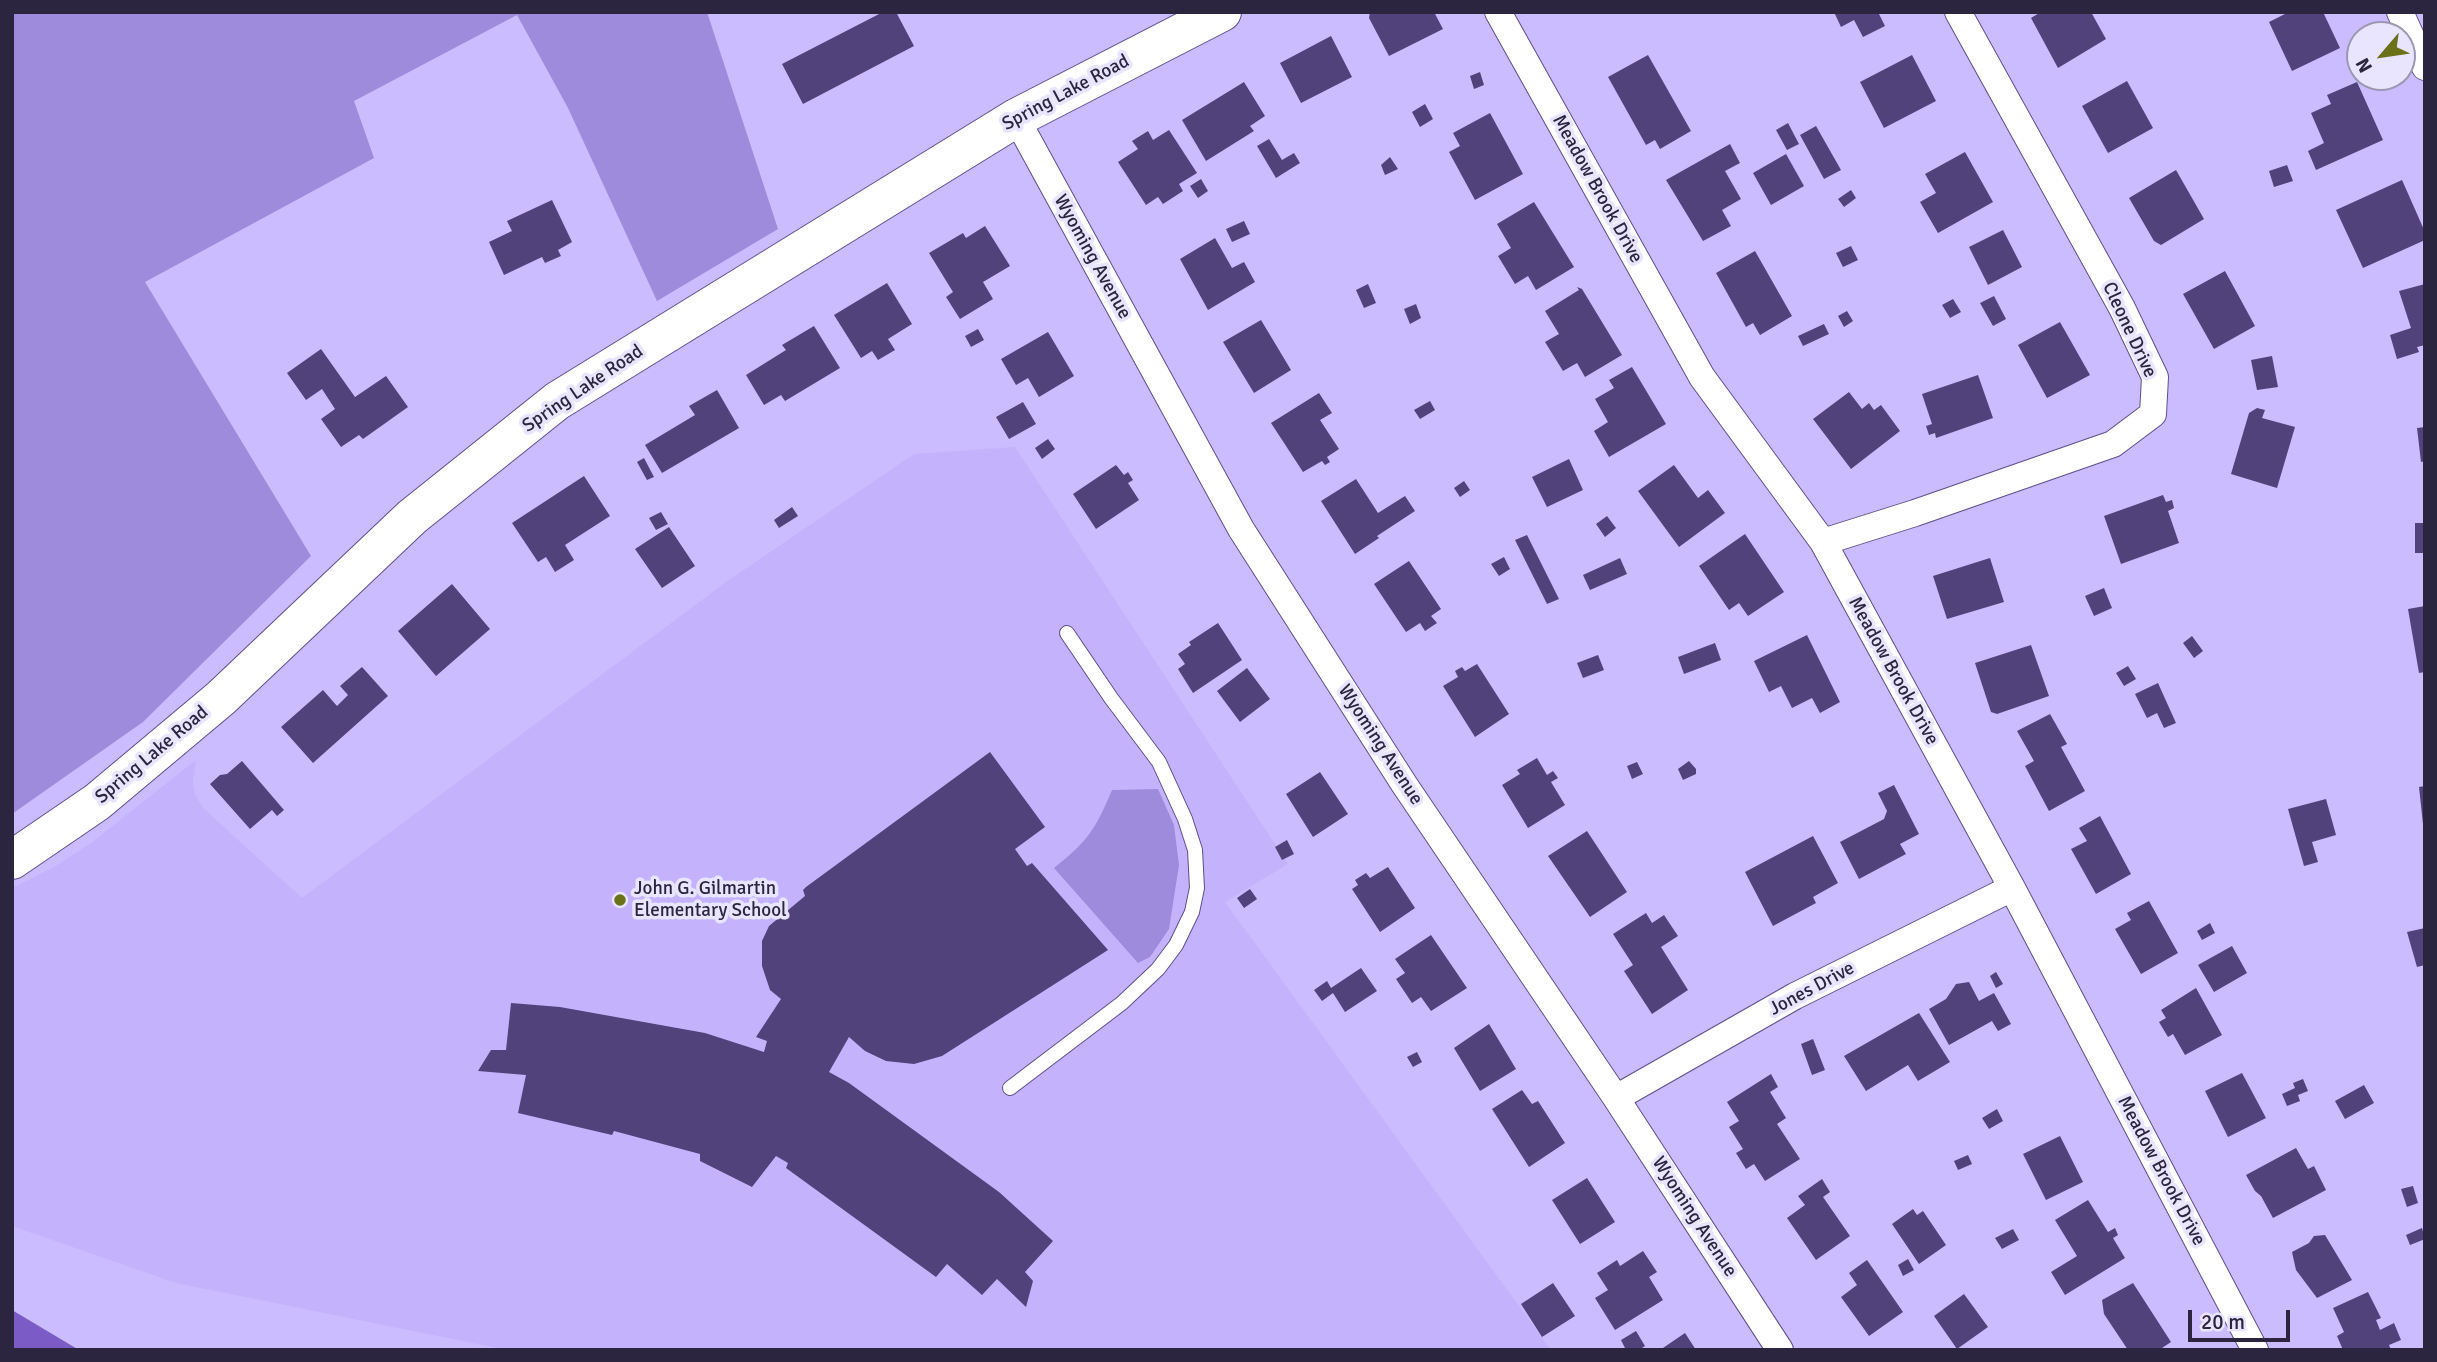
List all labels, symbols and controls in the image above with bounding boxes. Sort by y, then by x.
north arrow [2346,21,2416,91]
street label: Spring Lake Road [999,50,1133,136]
text: N [2351,54,2378,77]
street label: Meadow Brook Drive [1547,111,1647,267]
street label: Wyoming Avenue [1048,191,1136,323]
street label: Cleone Drive [2097,279,2161,381]
street label: Spring Lake Road [518,340,648,438]
street label: Meadow Brook Drive [1843,593,1943,749]
street label: Wyoming Avenue [1333,681,1427,809]
street label: Spring Lake Road [91,701,213,809]
place label: John G. Gilmartin Elementary School [634,878,787,922]
marker: John G. Gilmartin Elementary School [612,892,628,908]
street label: Jones Drive [1765,957,1859,1021]
street label: Meadow Brook Drive [2112,1092,2210,1250]
street label: Wyoming Avenue [1647,1153,1741,1281]
scale bar [2192,1296,2294,1340]
text: 20 m [2201,1309,2245,1335]

